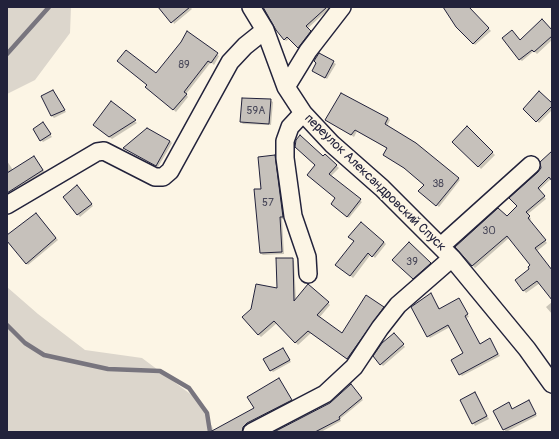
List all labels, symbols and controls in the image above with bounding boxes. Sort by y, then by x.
house number: 89 [178,58,190,72]
house number: 59А [247,104,265,118]
street label: переулок Александровский Спуск [301,111,449,255]
house number: 38 [432,177,444,191]
house number: 57 [262,196,274,210]
house number: 30 [482,224,496,238]
house number: 39 [406,255,418,269]

